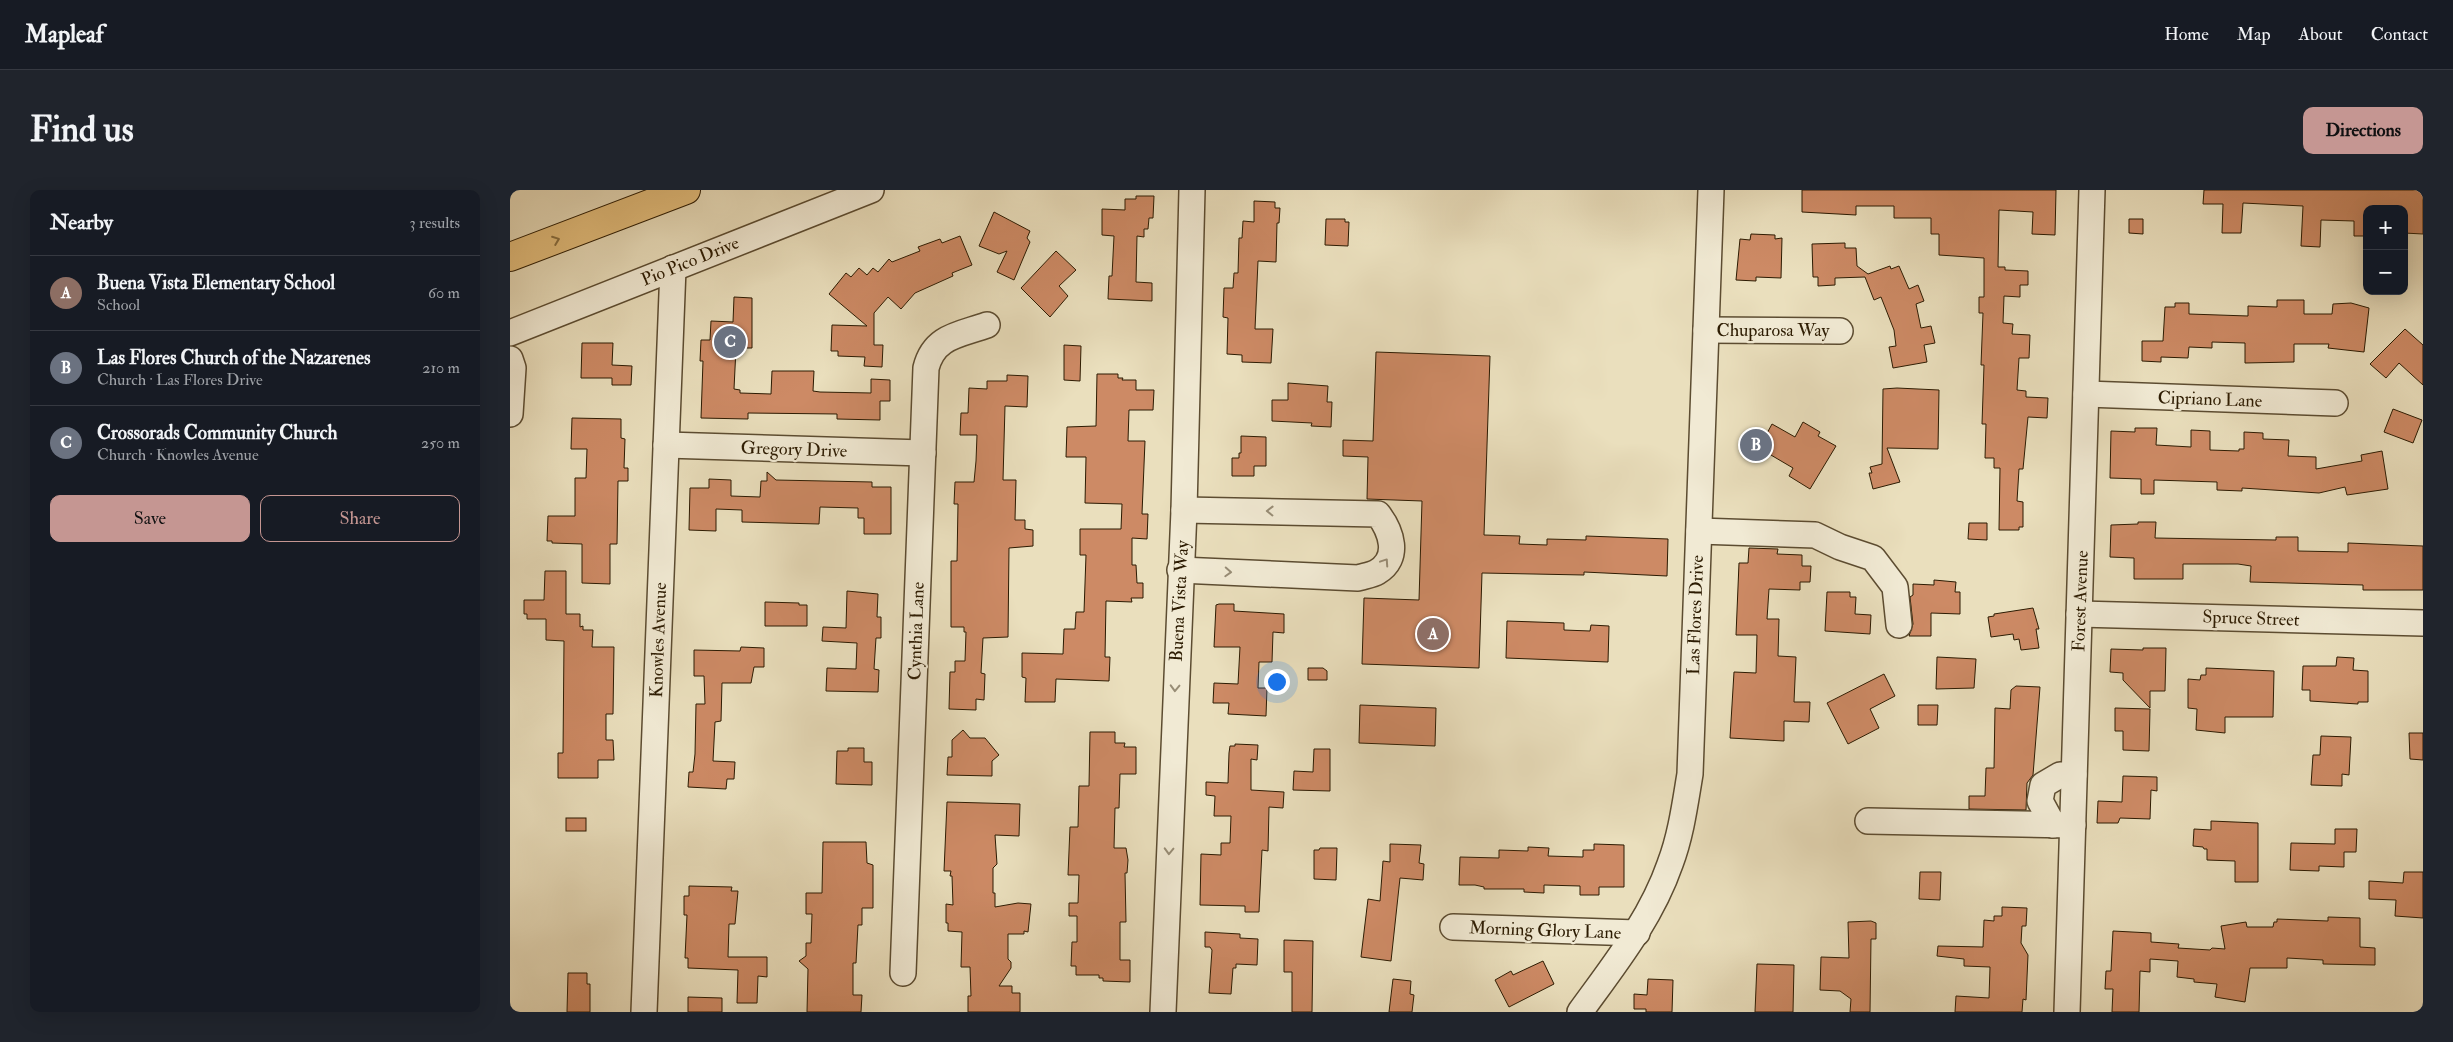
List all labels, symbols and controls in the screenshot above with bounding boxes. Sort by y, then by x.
text: Mapleaf [25,19,104,50]
text: Home [2164,23,2209,46]
text: Map [2237,23,2271,46]
text: About [2299,23,2343,46]
text: Contact [2371,23,2428,46]
button: Directions [2303,107,2423,154]
text: Find us [30,108,134,152]
map controls [2363,205,2408,295]
button: + [2363,205,2408,250]
text: Nearby [50,209,113,236]
text: 3 results [409,213,460,233]
street label: Pio Pico Drive [638,231,743,292]
one-way arrow [551,236,559,246]
button: − [2363,250,2408,295]
text: Buena Vista Elementary School [97,271,335,295]
text: A [61,283,71,303]
text: 60 m [428,283,460,303]
text: School [97,295,140,315]
street label: Chuparosa Way [1717,319,1831,342]
pin: C [714,323,746,361]
text: Las Flores Church of the Nazarenes [97,346,371,370]
text: B [61,358,71,378]
text: 210 m [422,358,460,378]
text: Church · Las Flores Drive [97,370,263,390]
street label: Cipriano Lane [2157,386,2263,413]
text: Crossorads Community Church [97,421,338,445]
pin: B [1740,426,1772,464]
text: C [60,433,72,453]
text: 250 m [421,433,460,453]
street label: Gregory Drive [740,436,848,463]
text: Church · Knowles Avenue [97,445,259,465]
button: Save [50,495,250,542]
button: Share [260,495,460,542]
one-way arrow [1266,506,1274,516]
street label: Buena Vista Way [1165,539,1194,662]
street label: Forest Avenue [2067,549,2094,652]
street label: Las Flores Drive [1682,554,1709,675]
one-way arrow [1379,559,1388,568]
one-way arrow [1225,567,1233,577]
street label: Knowles Avenue [645,581,672,698]
street label: Cynthia Lane [903,581,930,681]
street label: Spruce Street [2202,605,2300,632]
pin: A [1417,615,1449,653]
your location [1264,669,1290,695]
one-way arrow [1170,685,1181,693]
one-way arrow [1164,847,1175,855]
street label: Morning Glory Lane [1468,916,1622,945]

